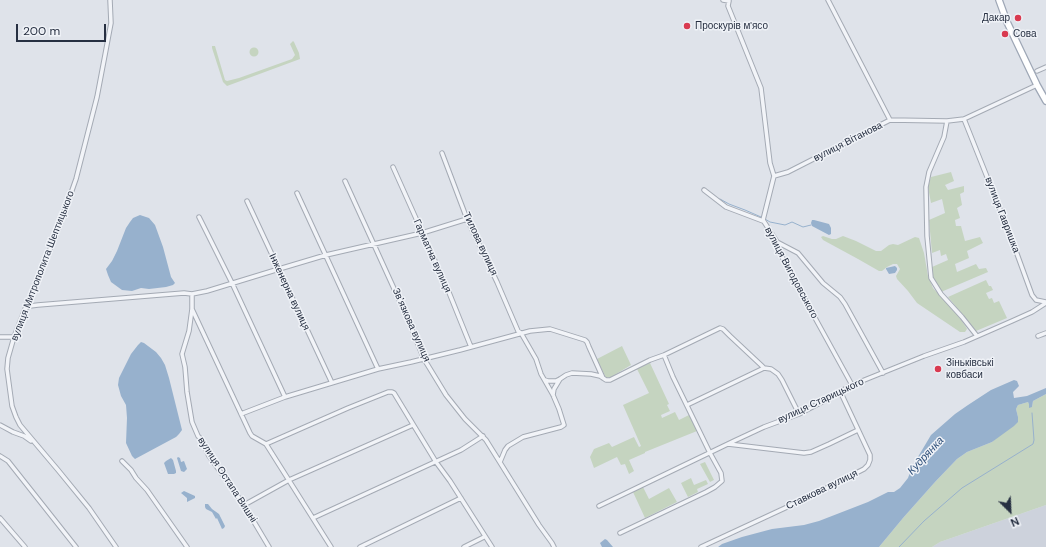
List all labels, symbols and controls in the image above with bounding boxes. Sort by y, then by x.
place label: Дакар [982,12,1010,24]
marker: Дакар [1013,13,1023,23]
scale bar [18,16,108,42]
place label: Проскурів м'ясо [695,20,768,32]
marker: Проскурів м'ясо [682,21,692,31]
text: 200 m [23,23,60,39]
place label: Сова [1013,28,1037,40]
marker: Сова [1000,29,1010,39]
street label: вулиця Вітанова [811,119,885,165]
street label: вулиця Гавришка [982,175,1022,255]
street label: вулиця Митрополита Шептицького [9,189,77,343]
street label: Тилова вулиця [460,210,500,278]
street label: Гарматна вулиця [410,217,454,295]
street label: вулиця Вигодовського [762,225,820,321]
street label: Інженерна вулиця [266,252,312,332]
street label: Звʼязкова вулиця [389,286,433,364]
place label: Зіньківські ковбаси [946,357,994,380]
marker: Зіньківські ковбаси [933,364,943,374]
street label: вулиця Старицького [776,376,866,426]
water label: Кудрянка [905,434,947,478]
street label: вулиця Остапа Вишні [195,435,259,525]
street label: Ставкова вулиця [784,467,860,513]
north arrow [990,491,1030,531]
text: N [1008,514,1021,530]

